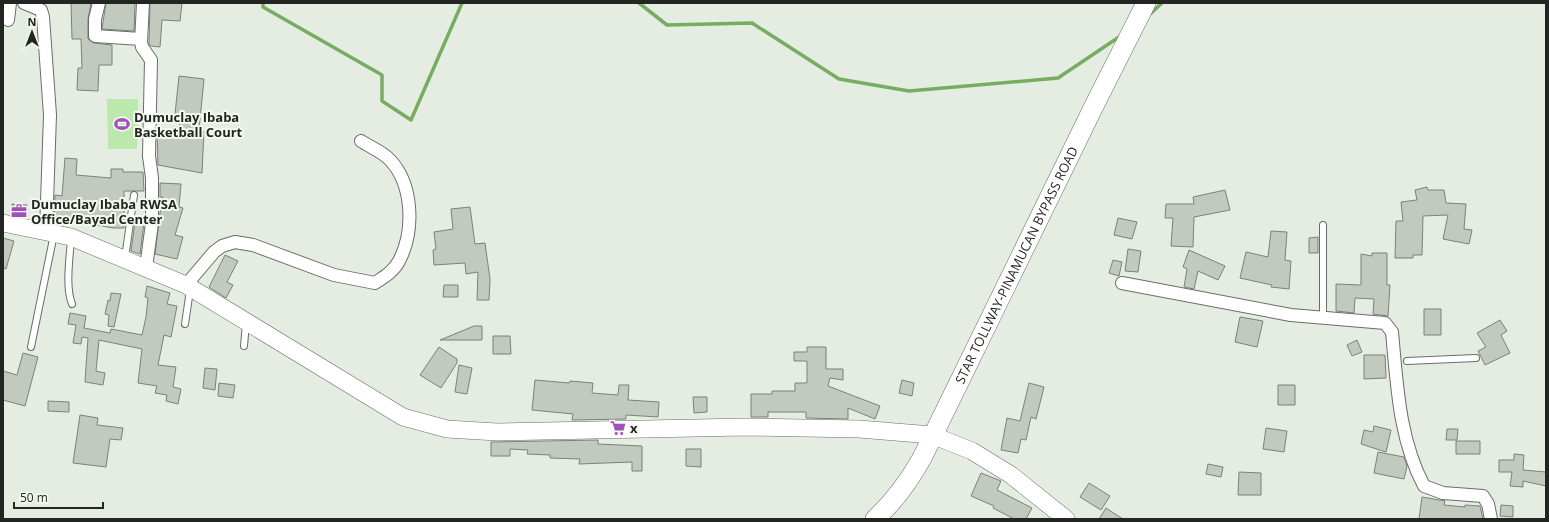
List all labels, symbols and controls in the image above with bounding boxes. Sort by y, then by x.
north arrow [12,12,52,52]
text: N [28,14,36,29]
place label: Dumuclay Ibaba Basketball Court [134,108,243,141]
sports icon: Dumuclay Ibaba Basketball Court [113,115,131,133]
street label: STAR TOLLWAY-PINAMUCAN BYPASS ROAD [951,143,1082,387]
place label: Dumuclay Ibaba RWSA Office/Bayad Center [31,195,177,228]
office icon: Dumuclay Ibaba RWSA Office/Bayad Center [10,202,28,220]
supermarket icon: x [609,419,627,437]
place label: x [630,419,638,437]
scale bar [14,484,103,510]
text: 50 m [20,489,48,506]

